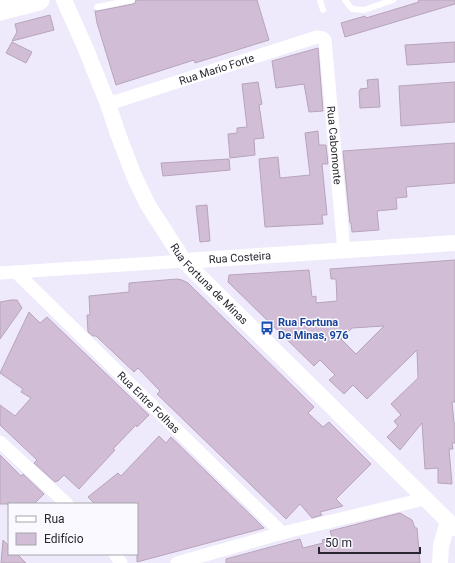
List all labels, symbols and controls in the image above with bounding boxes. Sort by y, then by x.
street label: Rua Mario Forte [177,51,256,88]
street label: Rua Cabomonte [324,105,344,185]
street label: Rua Fortuna de Minas [167,241,251,327]
street label: Rua Costeira [208,249,271,266]
place label: Rua Fortuna De Minas, 976 [278,316,348,342]
bus stop icon: Rua Fortuna De Minas, 976 [259,320,275,336]
street label: Rua Entre Folhas [114,369,183,436]
legend [8,503,138,555]
text: Rua [44,512,65,526]
scale bar [319,529,420,555]
text: Edifício [44,532,84,546]
text: 50 m [325,536,352,550]

